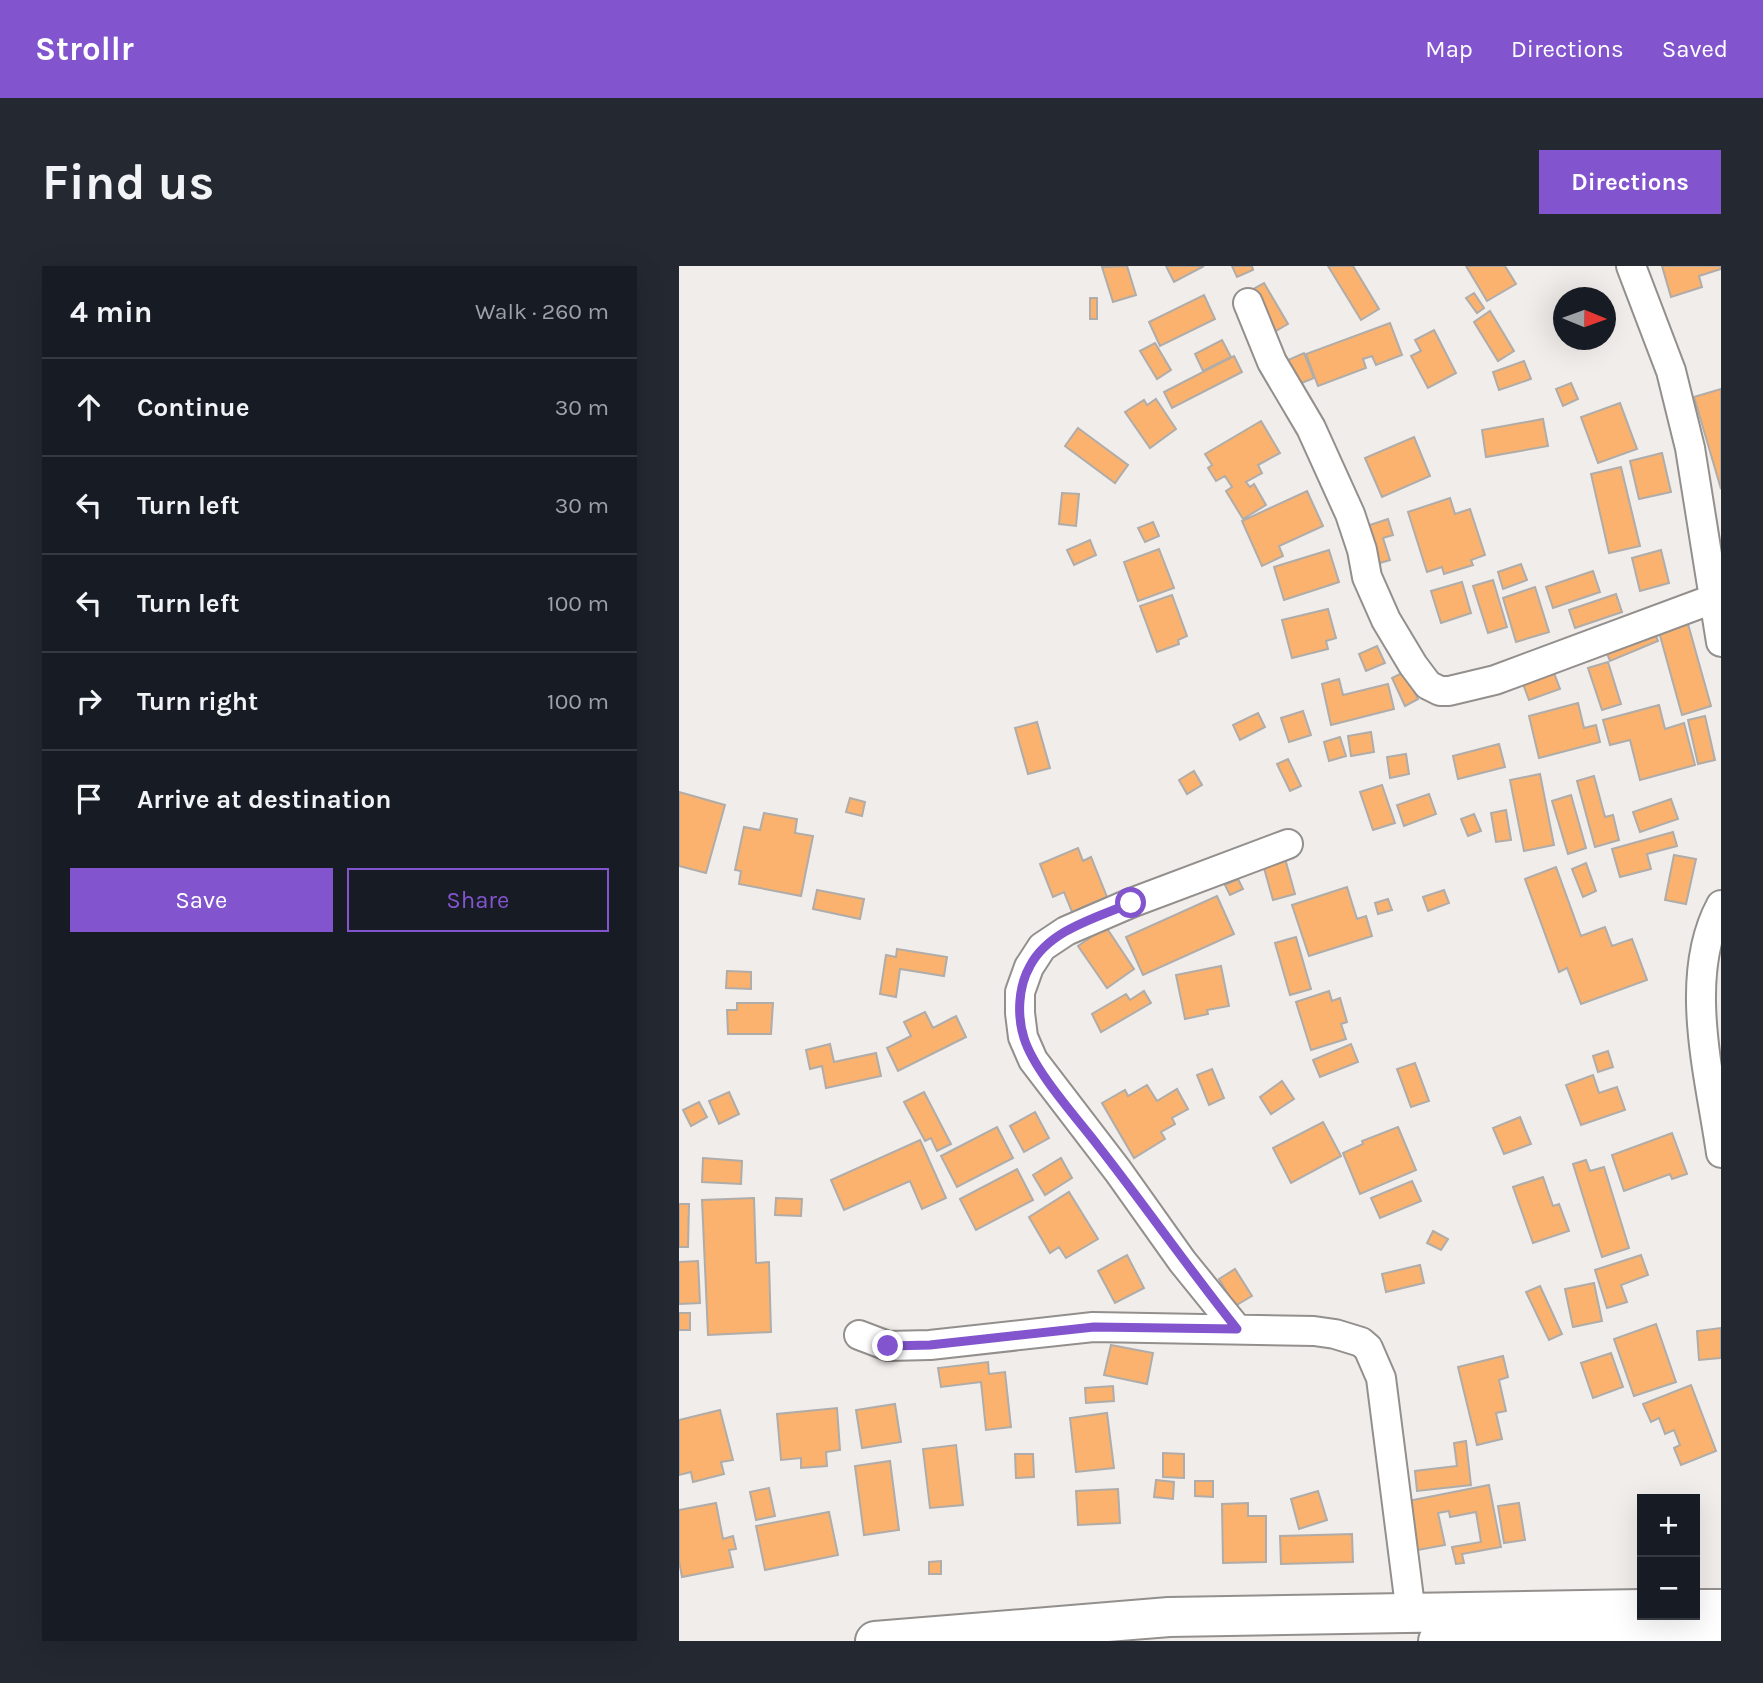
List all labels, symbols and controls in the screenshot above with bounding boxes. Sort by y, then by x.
text: Strollr [35,30,134,68]
text: Map [1425,35,1473,63]
text: Directions [1511,35,1624,63]
text: Saved [1662,35,1728,63]
button: Directions [1539,150,1721,214]
text: Find us [42,154,214,211]
north arrow [1553,287,1616,350]
text: 4 min [70,294,152,330]
text: Walk · 260 m [475,298,609,325]
icon: ahead [70,388,108,426]
text: Continue [137,392,249,423]
text: 30 m [555,394,609,421]
icon: left [70,486,108,524]
text: Turn left [137,490,239,521]
text: 30 m [555,492,609,519]
icon: left [70,584,108,622]
text: Turn left [137,588,239,619]
text: 100 m [547,590,609,617]
icon: right [70,682,108,720]
text: Turn right [137,686,258,717]
text: 100 m [547,688,609,715]
icon: arrive [70,780,108,818]
text: Arrive at destination [137,784,391,815]
button: Save [70,868,333,932]
button: Share [347,868,609,932]
route start [1115,887,1146,918]
route end [872,1330,903,1361]
map controls [1637,1494,1700,1620]
button: + [1637,1494,1700,1557]
button: − [1637,1557,1700,1620]

